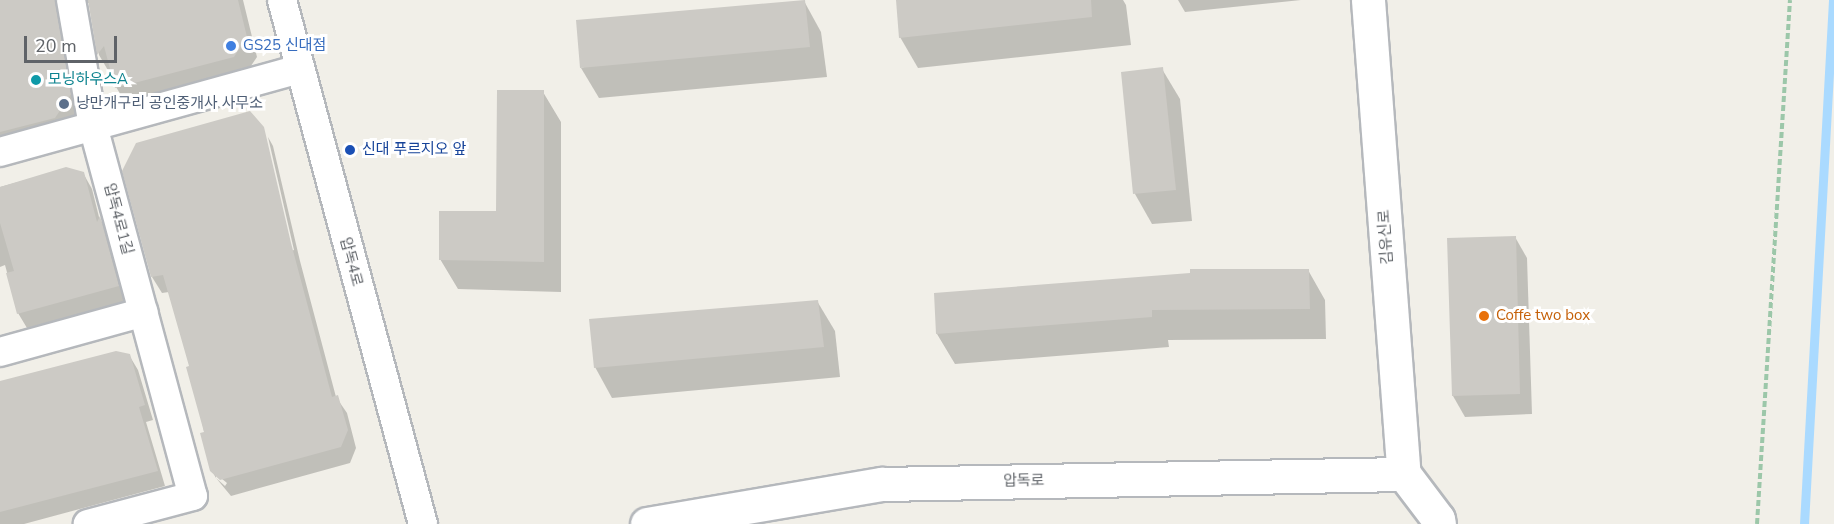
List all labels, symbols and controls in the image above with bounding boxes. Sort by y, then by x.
scale bar [27,24,120,62]
text: 20 m [35,34,77,58]
place label: GS25 신대점 [243,37,326,55]
marker: GS25 신대점 [224,39,238,53]
place label: 모닝하우스A [48,71,128,89]
marker: 모닝하우스A [29,73,43,87]
place label: 낭만개구리 공인중개사 사무소 [76,95,263,113]
marker: 낭만개구리 공인중개사 사무소 [57,97,71,111]
place label: 신대 푸르지오 앞 [362,141,466,159]
marker: 신대 푸르지오 앞 [343,143,357,157]
street label: 압독4로1길 [100,181,136,257]
street label: 김유신로 [1375,209,1397,265]
street label: 압독4로 [336,235,366,289]
place label: Coffe two box [1496,307,1590,325]
marker: Coffe two box [1477,309,1491,323]
street label: 압독로 [1003,472,1045,490]

